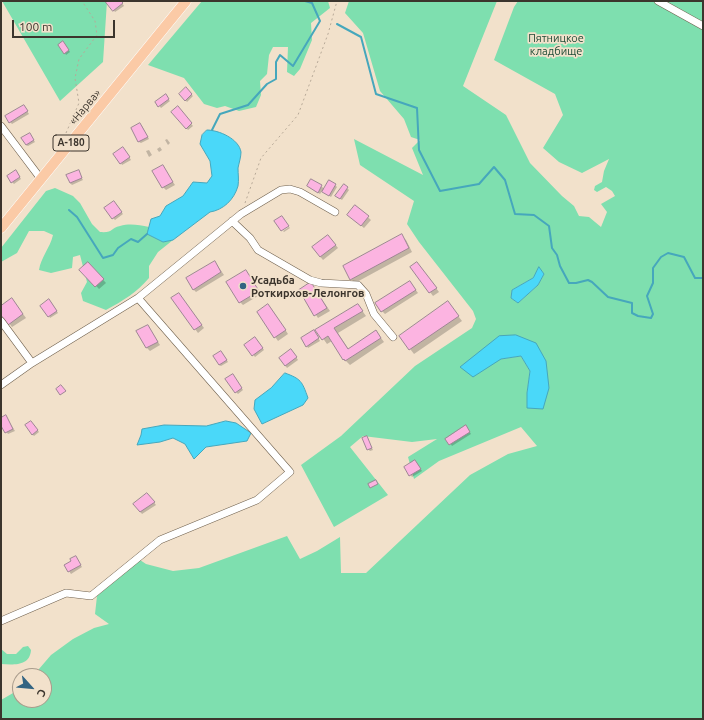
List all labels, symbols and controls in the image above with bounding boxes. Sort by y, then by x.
scale bar [14,12,117,38]
text: 100 m [19,20,52,33]
park label: Пятницкое кладбище [528,31,584,57]
street label: «Нарва» [67,87,103,127]
road number: А-180 [53,135,89,151]
place label: Усадьба Роткирхов-Лелонгов [251,273,364,299]
marker: Усадьба Роткирхов-Лелонгов [238,281,248,291]
north arrow [12,668,52,708]
text: С [35,687,49,699]

